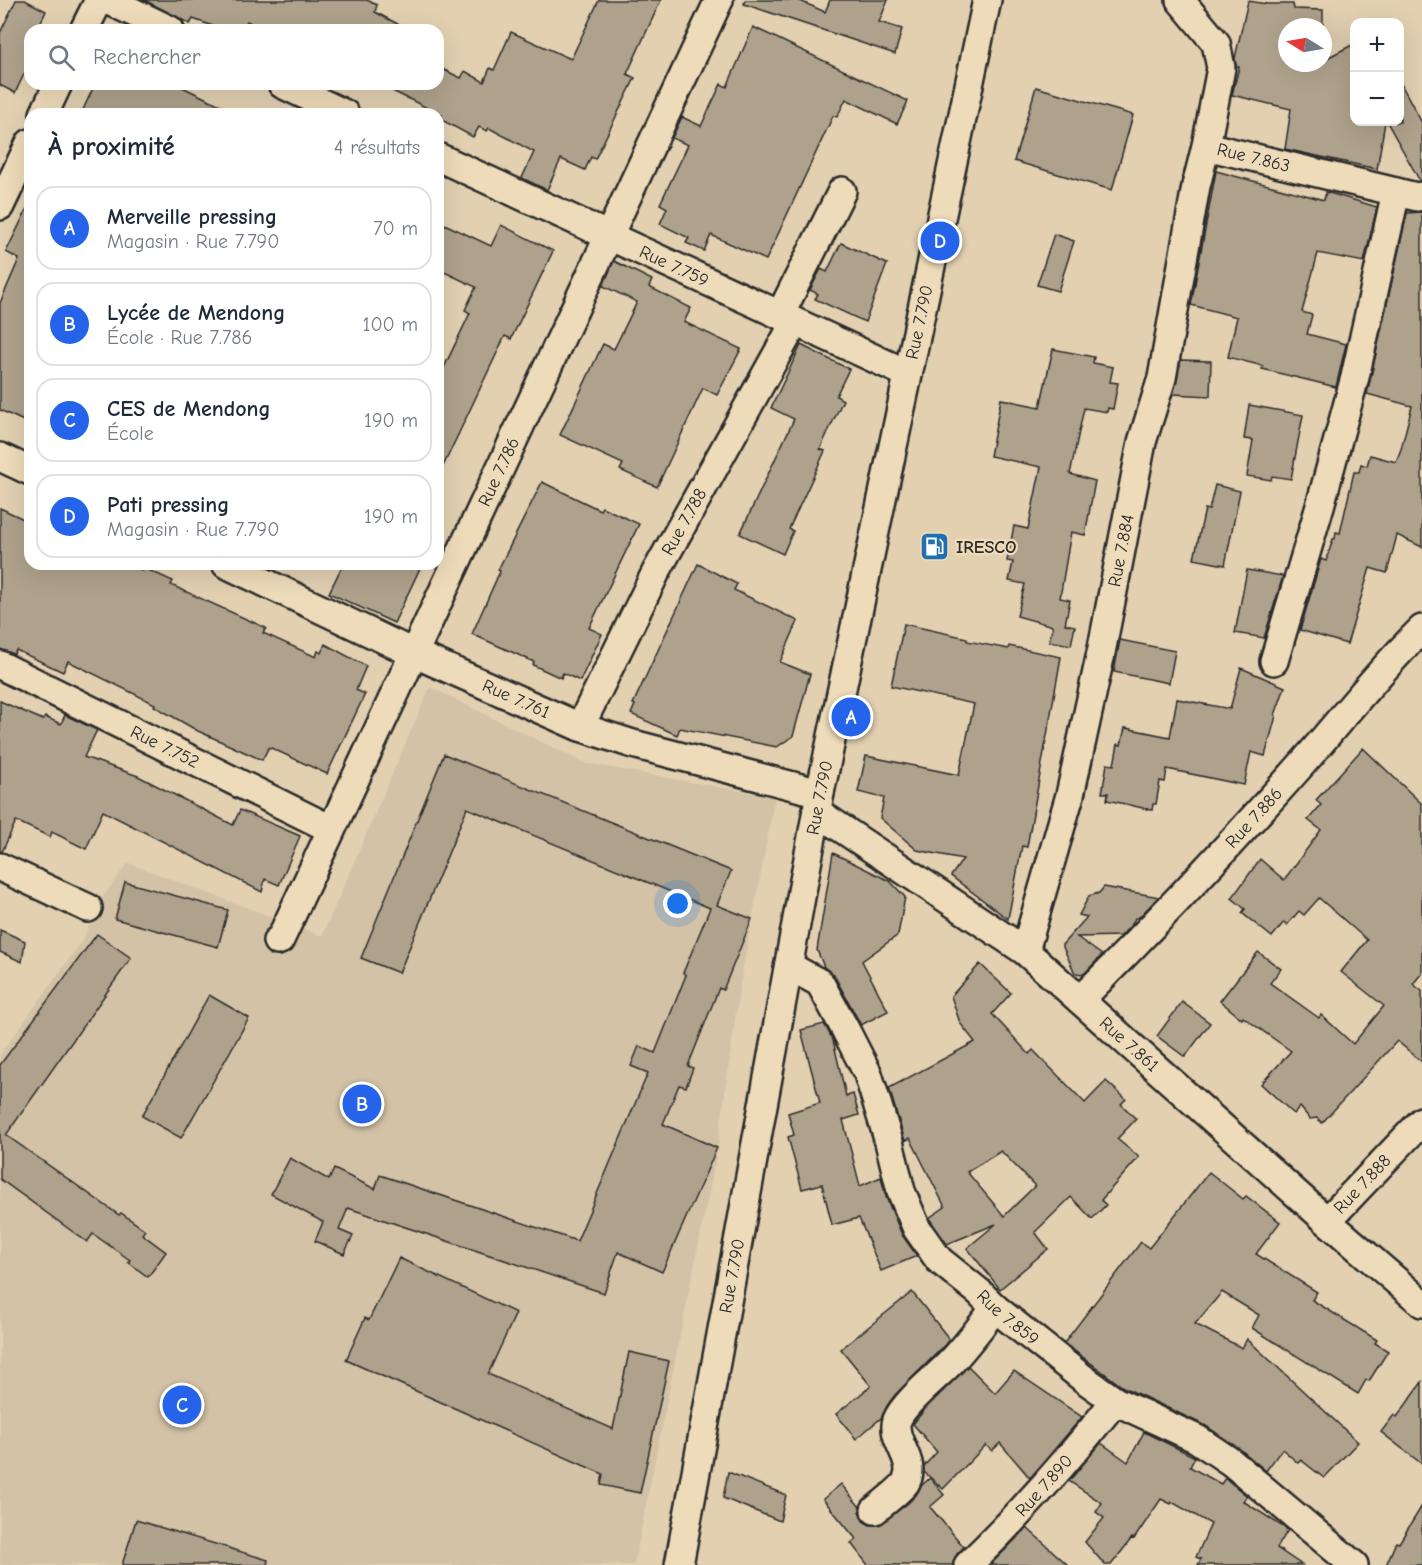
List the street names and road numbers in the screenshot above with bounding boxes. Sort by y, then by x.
street label: Rue 7.863 [1215,139,1292,177]
street label: Rue 7.759 [636,241,712,292]
street label: Rue 7.790 [902,283,938,361]
street label: Rue 7.786 [474,434,524,510]
street label: Rue 7.788 [657,485,711,559]
street label: Rue 7.884 [1104,513,1139,589]
street label: Rue 7.761 [479,675,553,723]
street label: Rue 7.752 [127,721,202,773]
street label: Rue 7.790 [803,759,838,837]
street label: Rue 7.886 [1221,783,1287,853]
street label: Rue 7.861 [1095,1013,1163,1077]
street label: Rue 7.888 [1329,1150,1396,1218]
street label: Rue 7.790 [715,1237,749,1315]
street label: Rue 7.859 [972,1286,1043,1350]
street label: Rue 7.890 [1011,1450,1077,1521]

